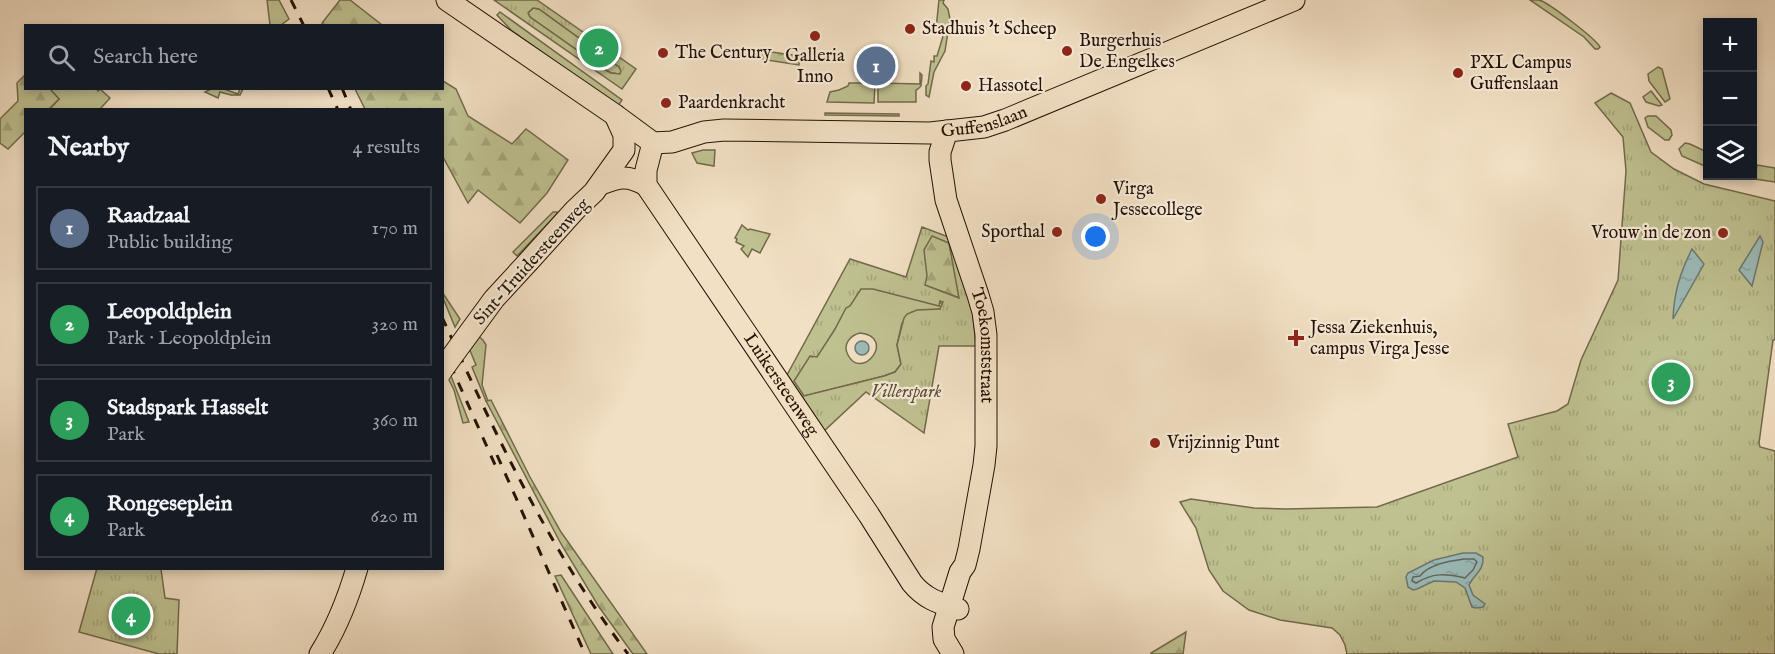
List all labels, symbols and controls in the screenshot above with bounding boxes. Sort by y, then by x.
place label: Stadhuis 't Scheep [922,18,1057,41]
map controls [1703,18,1757,180]
button: + [1703,18,1757,72]
marker: Stadhuis 't Scheep [903,22,917,36]
search box [24,24,444,90]
pin: 2 [580,26,618,70]
marker: Galleria Inno [808,29,822,43]
place label: Burgerhuis De Engelkes [1079,30,1175,74]
icon: search [45,41,78,74]
place label: The Century [675,42,772,65]
text: Search here [93,43,198,71]
pin: 1 [856,44,896,88]
marker: Burgerhuis De Engelkes [1060,44,1074,58]
place label: Galleria Inno [785,45,845,89]
marker: The Century [656,46,670,60]
place label: PXL Campus Guffenslaan [1470,52,1572,96]
marker: PXL Campus Guffenslaan [1451,66,1465,80]
button: − [1703,72,1757,126]
place label: Hassotel [978,75,1043,98]
marker: Hassotel [959,79,973,93]
place label: Paardenkracht [678,92,785,115]
marker: Paardenkracht [659,96,673,110]
street label: Guffenslaan [940,100,1031,143]
button: layers [1703,126,1757,180]
text: Nearby [48,131,129,164]
text: 4 results [353,135,420,160]
place label: Virga Jessecollege [1111,178,1203,222]
marker: Virga Jessecollege [1094,192,1108,206]
street label: Sint-Truidersteenweg [469,193,595,330]
text: Raadzaal [107,202,190,230]
text: 1 [66,216,73,241]
text: 170 m [372,216,418,241]
place label: Sporthal [981,221,1045,244]
your location [1081,222,1110,251]
place label: Vrouw in de zon [1590,222,1711,245]
marker: Sporthal [1050,225,1064,239]
marker: Vrouw in de zon [1716,226,1730,240]
text: Public building [107,230,232,255]
street label: Toekomststraat [965,285,998,403]
text: Leopoldplein [107,298,232,326]
text: 2 [65,312,74,337]
text: 320 m [372,312,418,337]
place label: Jessa Ziekenhuis, campus Virga Jesse [1308,317,1449,361]
text: Park · Leopoldplein [107,326,271,351]
street label: Luikersteenweg [738,329,824,441]
marker: Jessa Ziekenhuis, campus Virga Jesse [1287,329,1305,347]
pin: 3 [1652,360,1690,404]
park label: Villerspark [871,381,941,404]
text: Stadspark Hasselt [107,394,268,422]
text: 3 [66,408,73,433]
text: 360 m [372,408,418,433]
text: Park [107,422,145,447]
place label: Vrijzinnig Punt [1166,432,1280,455]
marker: Vrijzinnig Punt [1148,436,1162,450]
text: Rongeseplein [107,490,232,518]
text: 4 [65,504,74,529]
text: 620 m [371,504,418,529]
text: Park [107,518,145,543]
pin: 4 [112,594,150,638]

